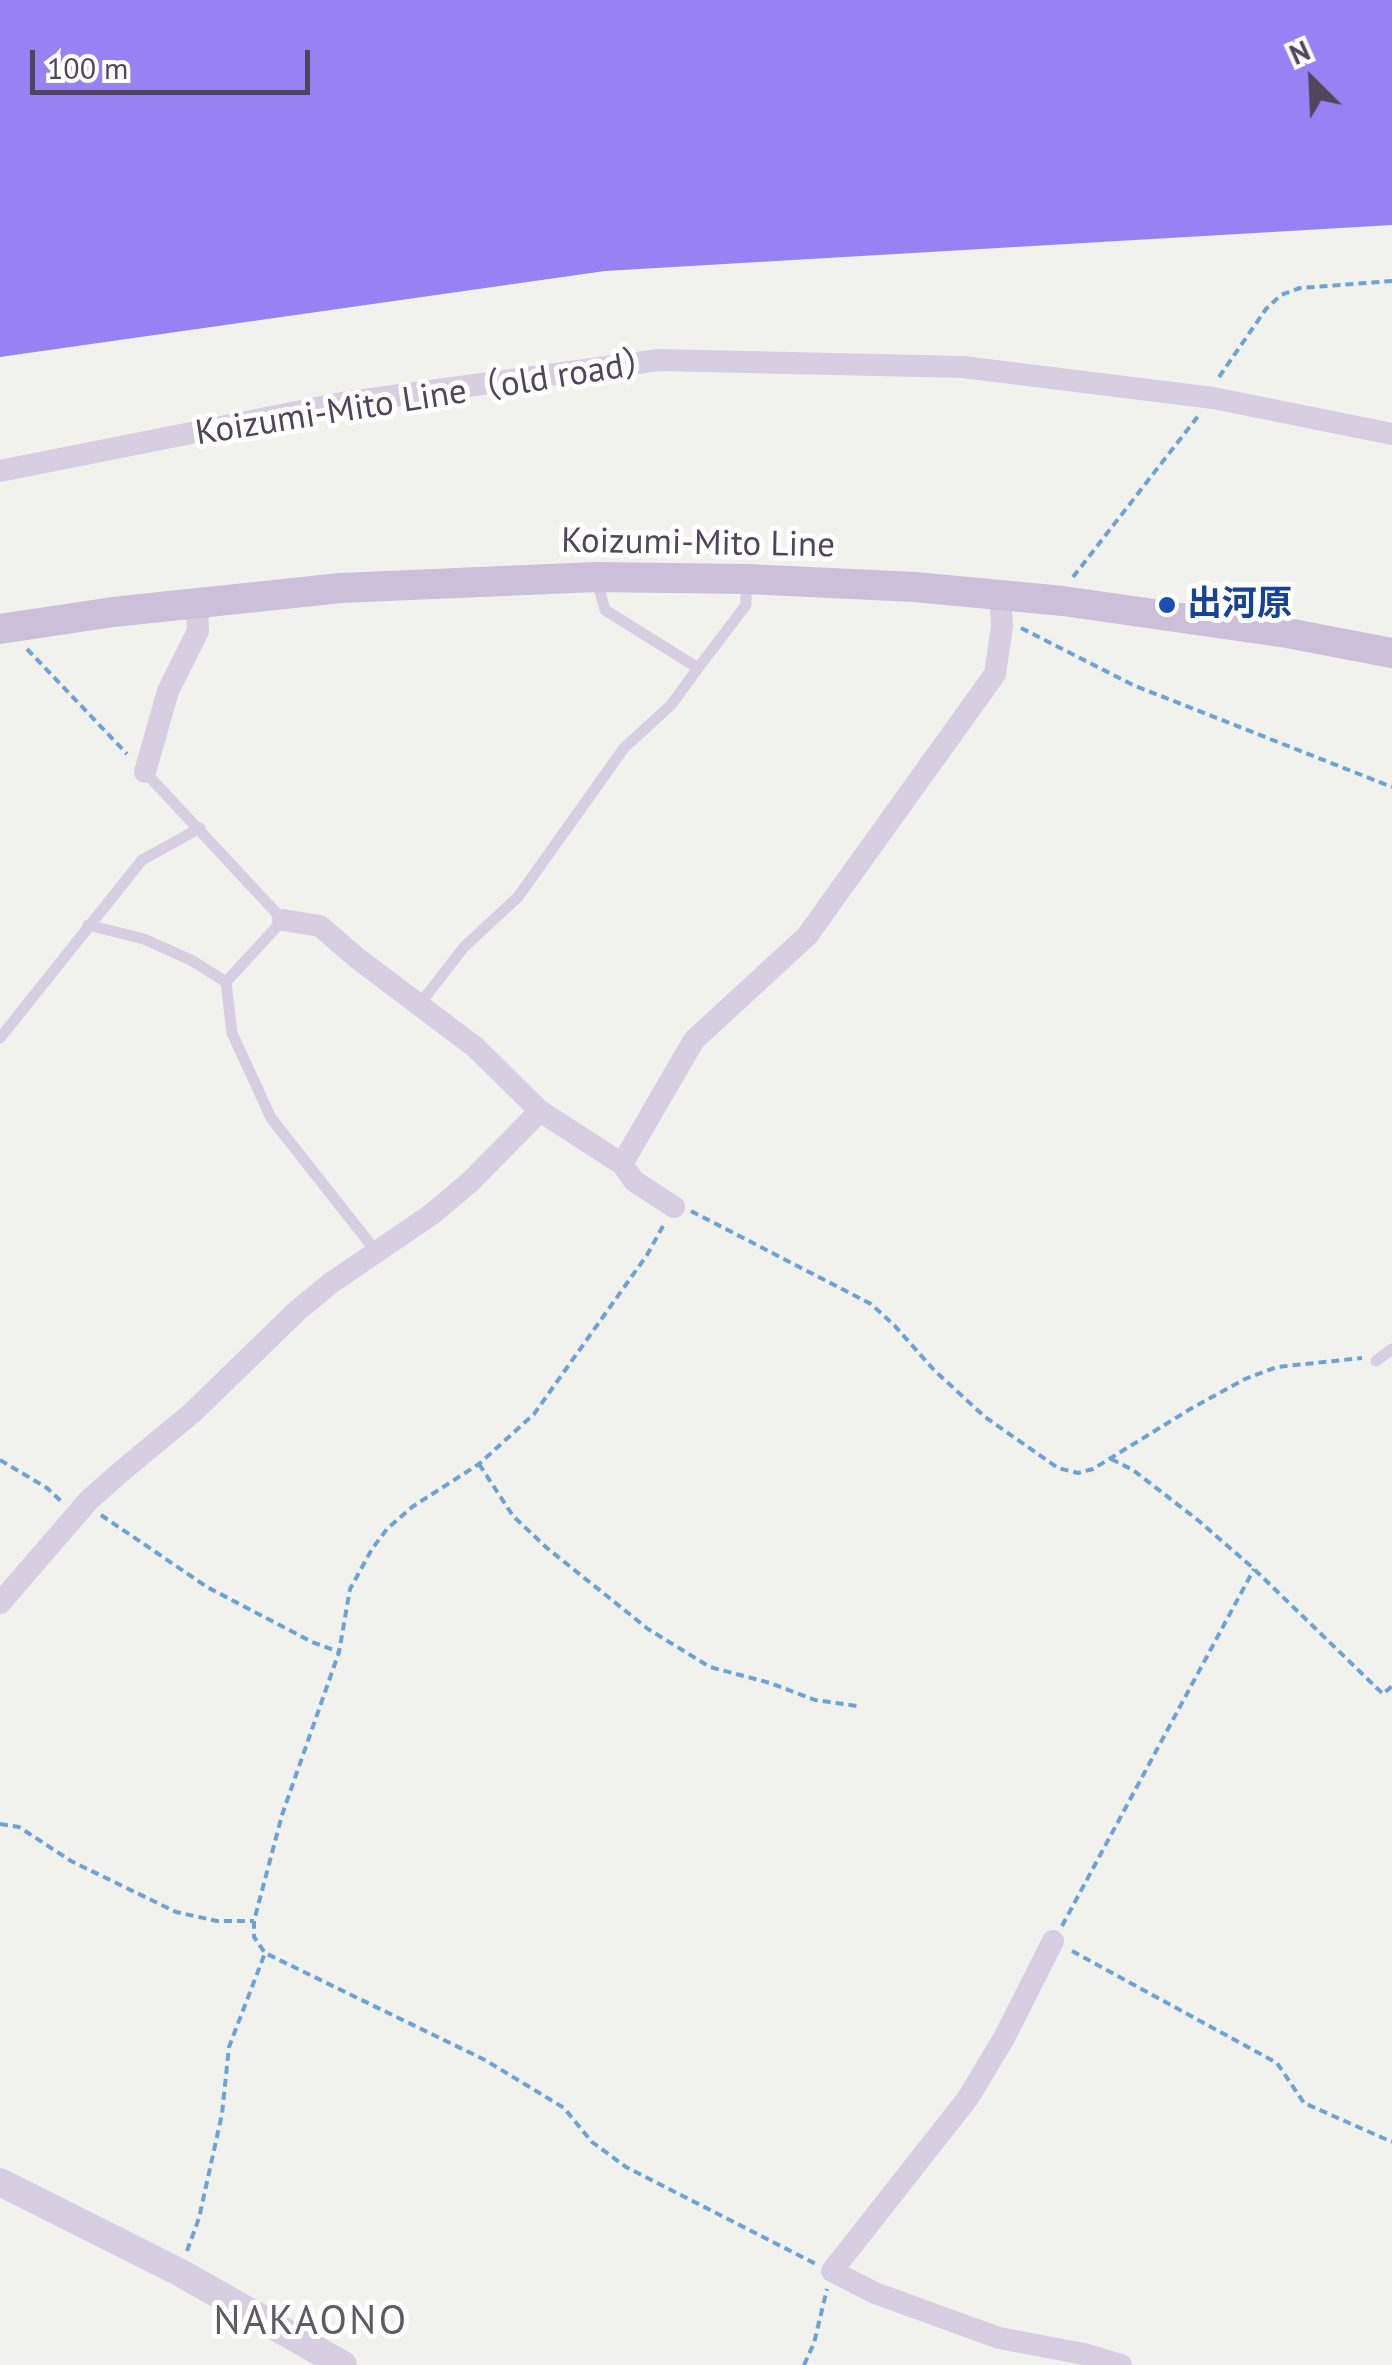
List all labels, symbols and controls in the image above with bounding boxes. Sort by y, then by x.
scale bar [35,30,315,92]
north arrow [1262,30,1362,130]
text: N [1284,31,1316,73]
text: 100 m [47,48,128,87]
street label: Koizumi-Mito Line（old road） [193,341,661,455]
street label: Koizumi-Mito Line [561,521,835,567]
place label: 出河原 [1187,584,1292,626]
marker: 出河原 [1156,594,1178,616]
district label: NAKAONO [213,2299,409,2347]

